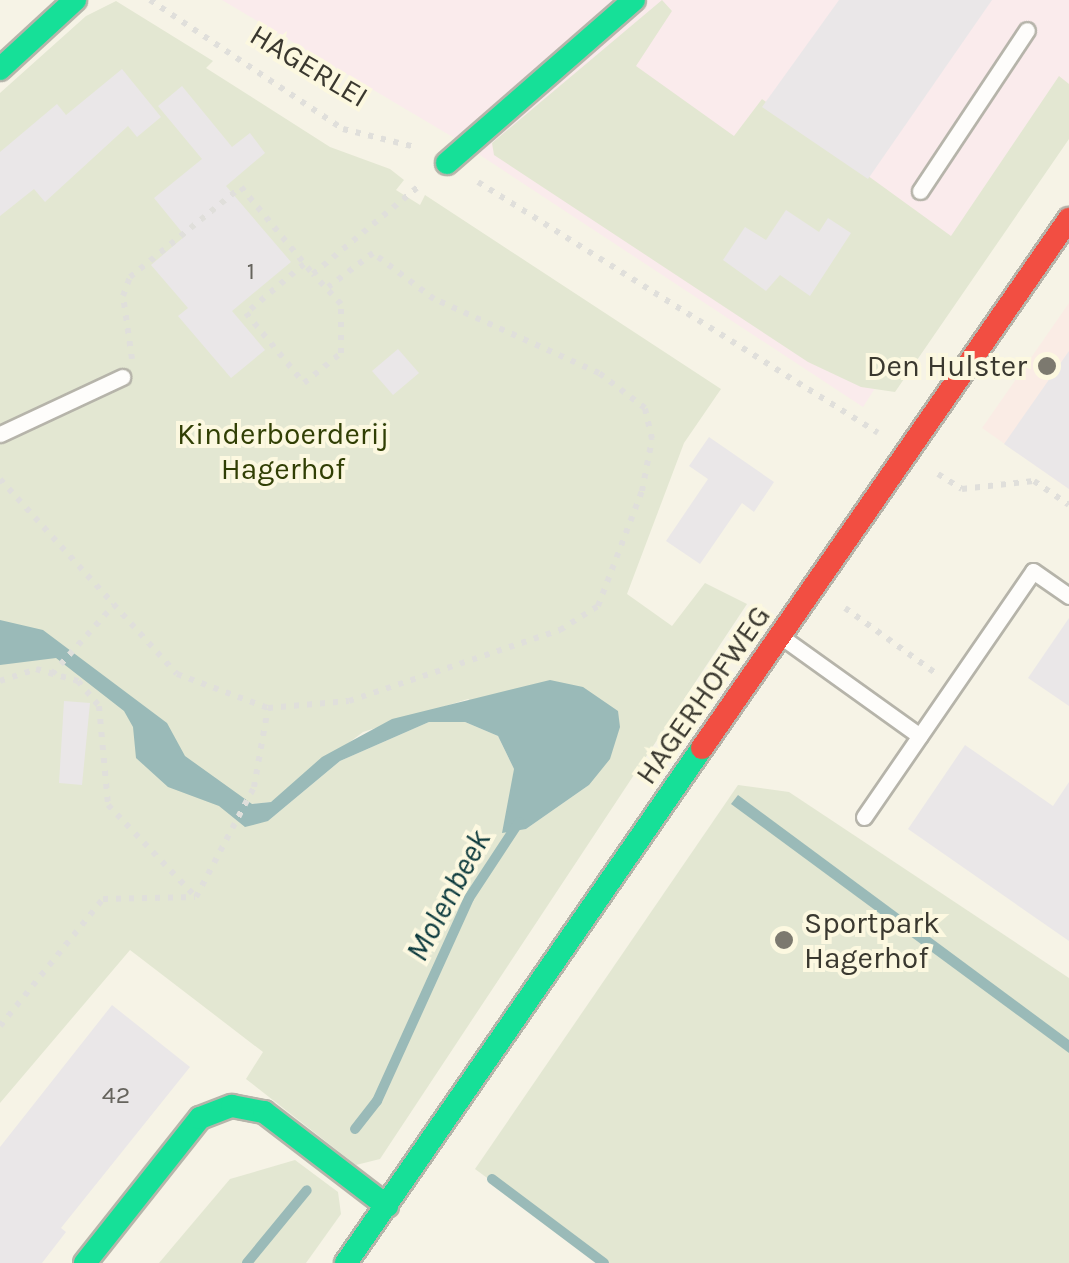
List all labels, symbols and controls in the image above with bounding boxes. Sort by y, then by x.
street label: HAGERLEI [244,17,374,115]
house number: 1 [247,256,255,286]
place label: Den Hulster [867,348,1027,384]
marker: Den Hulster [1036,355,1058,377]
park label: Kinderboerderij Hagerhof [177,416,389,486]
street label: HAGERHOFWEG [628,599,778,791]
water label: Molenbeek [398,824,500,968]
place label: Sportpark Hagerhof [804,905,940,976]
marker: Sportpark Hagerhof [773,929,795,951]
house number: 42 [102,1080,130,1110]

